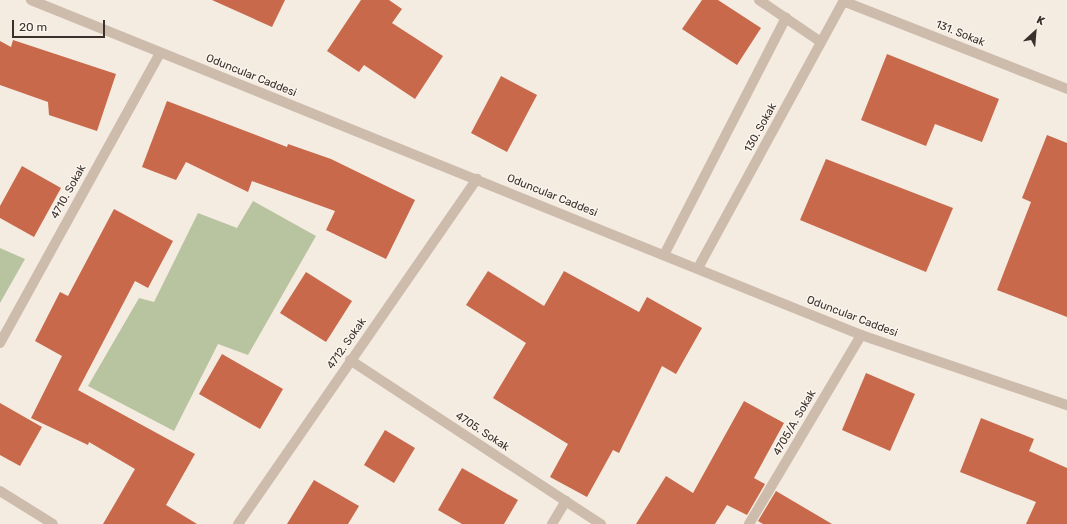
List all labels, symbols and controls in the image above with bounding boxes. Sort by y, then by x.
scale bar [14,12,107,38]
north arrow [1015,12,1055,52]
text: K [1034,13,1047,28]
street label: 131. Sokak [934,18,986,50]
text: 20 m [19,20,47,34]
street label: Oduncular Caddesi [204,52,298,100]
street label: 130. Sokak [742,101,780,155]
street label: 4710. Sokak [49,163,89,221]
street label: Oduncular Caddesi [505,172,599,220]
street label: Oduncular Caddesi [805,294,899,340]
street label: 4712. Sokak [325,316,369,372]
street label: 4705/A. Sokak [771,388,819,458]
street label: 4705. Sokak [453,410,511,454]

